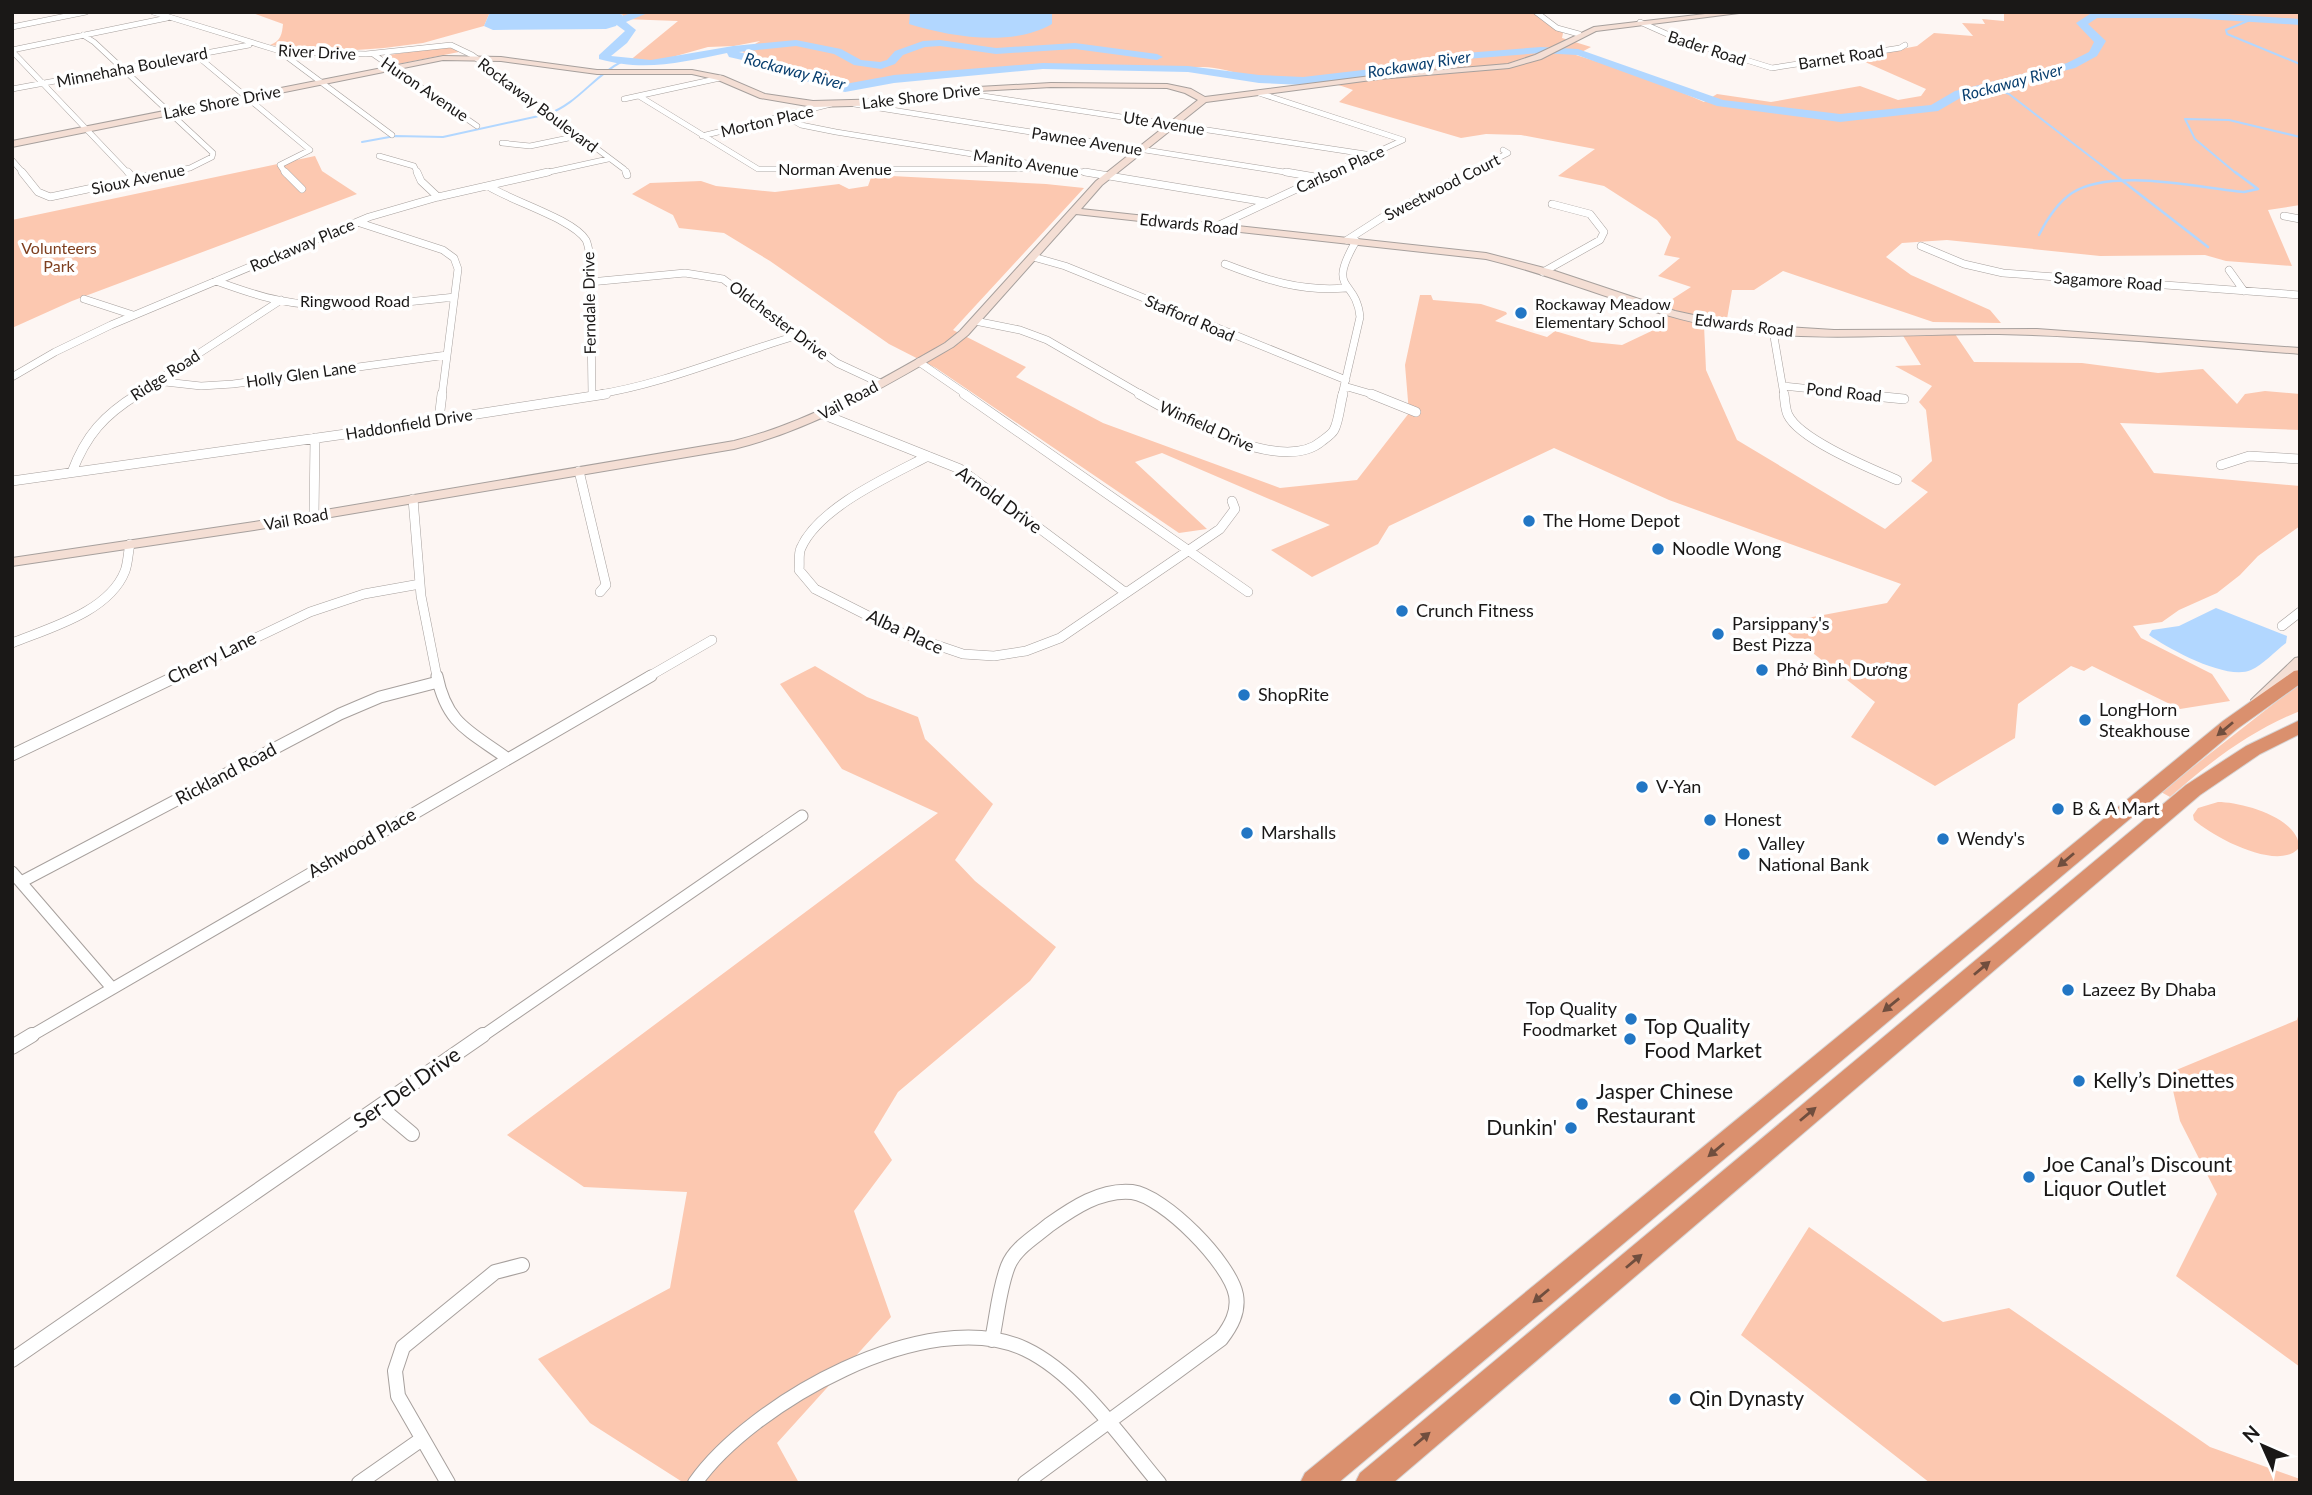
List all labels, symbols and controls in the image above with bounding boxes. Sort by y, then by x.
street label: Bader Road [1666,26,1748,69]
street label: River Drive [278,40,356,63]
street label: Barnet Road [1797,40,1885,73]
street label: Minnehaha Boulevard [55,43,209,90]
water label: Rockaway River [1366,46,1472,81]
water label: Rockaway River [742,48,848,93]
street label: Huron Avenue [378,52,472,125]
street label: Rockaway Boulevard [475,53,602,156]
water label: Rockaway River [1959,59,2065,104]
street label: Lake Shore Drive [861,79,981,112]
street label: Lake Shore Drive [162,81,282,122]
street label: Morton Place [719,101,815,140]
street label: Ute Avenue [1122,107,1206,138]
street label: Pawnee Avenue [1030,122,1144,159]
street label: Carlson Place [1293,141,1387,196]
street label: Manito Avenue [972,145,1080,180]
street label: Sweetwood Court [1381,149,1503,224]
street label: Sioux Avenue [89,159,186,198]
street label: Norman Avenue [778,159,892,178]
street label: Edwards Road [1139,209,1239,238]
street label: Rockaway Place [247,214,357,275]
park label: Volunteers Park [21,238,97,275]
street label: Ferndale Drive [578,251,599,355]
street label: Sagamore Road [2053,267,2163,294]
street label: Oldchester Drive [726,276,833,363]
street label: Stafford Road [1143,290,1238,345]
street label: Ringwood Road [300,291,410,310]
place label: Rockaway Meadow Elementary School [1535,294,1671,331]
marker: Rockaway Meadow Elementary School [1513,305,1529,321]
street label: Edwards Road [1694,309,1794,340]
street label: Ridge Road [126,345,203,404]
street label: Holly Glen Lane [245,356,357,391]
street label: Vail Road [815,376,881,423]
street label: Pond Road [1805,378,1883,405]
street label: Winfield Drive [1157,396,1258,455]
street label: Haddonfield Drive [344,404,474,443]
street label: Arnold Drive [952,461,1047,538]
street label: Vail Road [262,504,329,533]
place label: The Home Depot [1543,509,1680,531]
marker: The Home Depot [1521,513,1537,529]
place label: Noodle Wong [1672,537,1781,559]
marker: Noodle Wong [1650,541,1666,557]
place label: Crunch Fitness [1416,599,1534,621]
marker: Crunch Fitness [1394,603,1410,619]
street label: Alba Place [864,604,947,658]
place label: Parsippany's Best Pizza [1732,612,1830,655]
street label: Cherry Lane [164,626,259,688]
marker: Parsippany's Best Pizza [1710,626,1726,642]
place label: Phở Bình Dương [1776,658,1908,680]
marker: Phở Bình Dương [1754,662,1770,678]
place label: ShopRite [1258,683,1329,705]
marker: ShopRite [1236,687,1252,703]
place label: LongHorn Steakhouse [2099,698,2190,741]
marker: LongHorn Steakhouse [2077,712,2093,728]
one-way arrow [2216,722,2234,737]
street label: Rickland Road [171,737,280,809]
place label: V-Yan [1656,775,1701,797]
marker: V-Yan [1634,779,1650,795]
place label: B & A Mart [2072,797,2160,819]
marker: B & A Mart [2050,801,2066,817]
street label: Ashwood Place [304,802,419,882]
place label: Honest [1724,808,1782,830]
marker: Honest [1702,812,1718,828]
place label: Marshalls [1261,821,1336,843]
marker: Marshalls [1239,825,1255,841]
place label: Wendy's [1957,827,2025,849]
marker: Wendy's [1935,831,1951,847]
place label: Valley National Bank [1758,832,1870,875]
marker: Valley National Bank [1736,846,1752,862]
one-way arrow [2057,852,2075,868]
one-way arrow [1972,960,1990,975]
place label: Lazeez By Dhaba [2082,978,2216,1000]
marker: Lazeez By Dhaba [2060,982,2076,998]
place label: Top Quality Foodmarket [1522,997,1618,1040]
one-way arrow [1882,997,1899,1012]
marker: Top Quality Foodmarket [1623,1011,1639,1027]
place label: Top Quality Food Market [1644,1013,1762,1062]
marker: Top Quality Food Market [1622,1031,1638,1047]
street label: Ser-Del Drive [348,1041,464,1133]
place label: Kelly’s Dinettes [2093,1067,2234,1092]
marker: Kelly’s Dinettes [2071,1073,2087,1089]
place label: Jasper Chinese Restaurant [1596,1078,1733,1127]
marker: Jasper Chinese Restaurant [1574,1096,1590,1112]
one-way arrow [1798,1107,1816,1122]
place label: Dunkin' [1486,1114,1557,1139]
marker: Dunkin' [1563,1120,1579,1136]
one-way arrow [1707,1142,1724,1157]
place label: Joe Canal’s Discount Liquor Outlet [2043,1151,2233,1200]
marker: Joe Canal’s Discount Liquor Outlet [2021,1169,2037,1185]
one-way arrow [1625,1254,1642,1269]
one-way arrow [1532,1288,1549,1303]
place label: Qin Dynasty [1689,1385,1804,1410]
marker: Qin Dynasty [1667,1391,1683,1407]
north arrow [2228,1411,2298,1481]
text: N [2237,1420,2264,1447]
one-way arrow [1414,1432,1431,1447]

